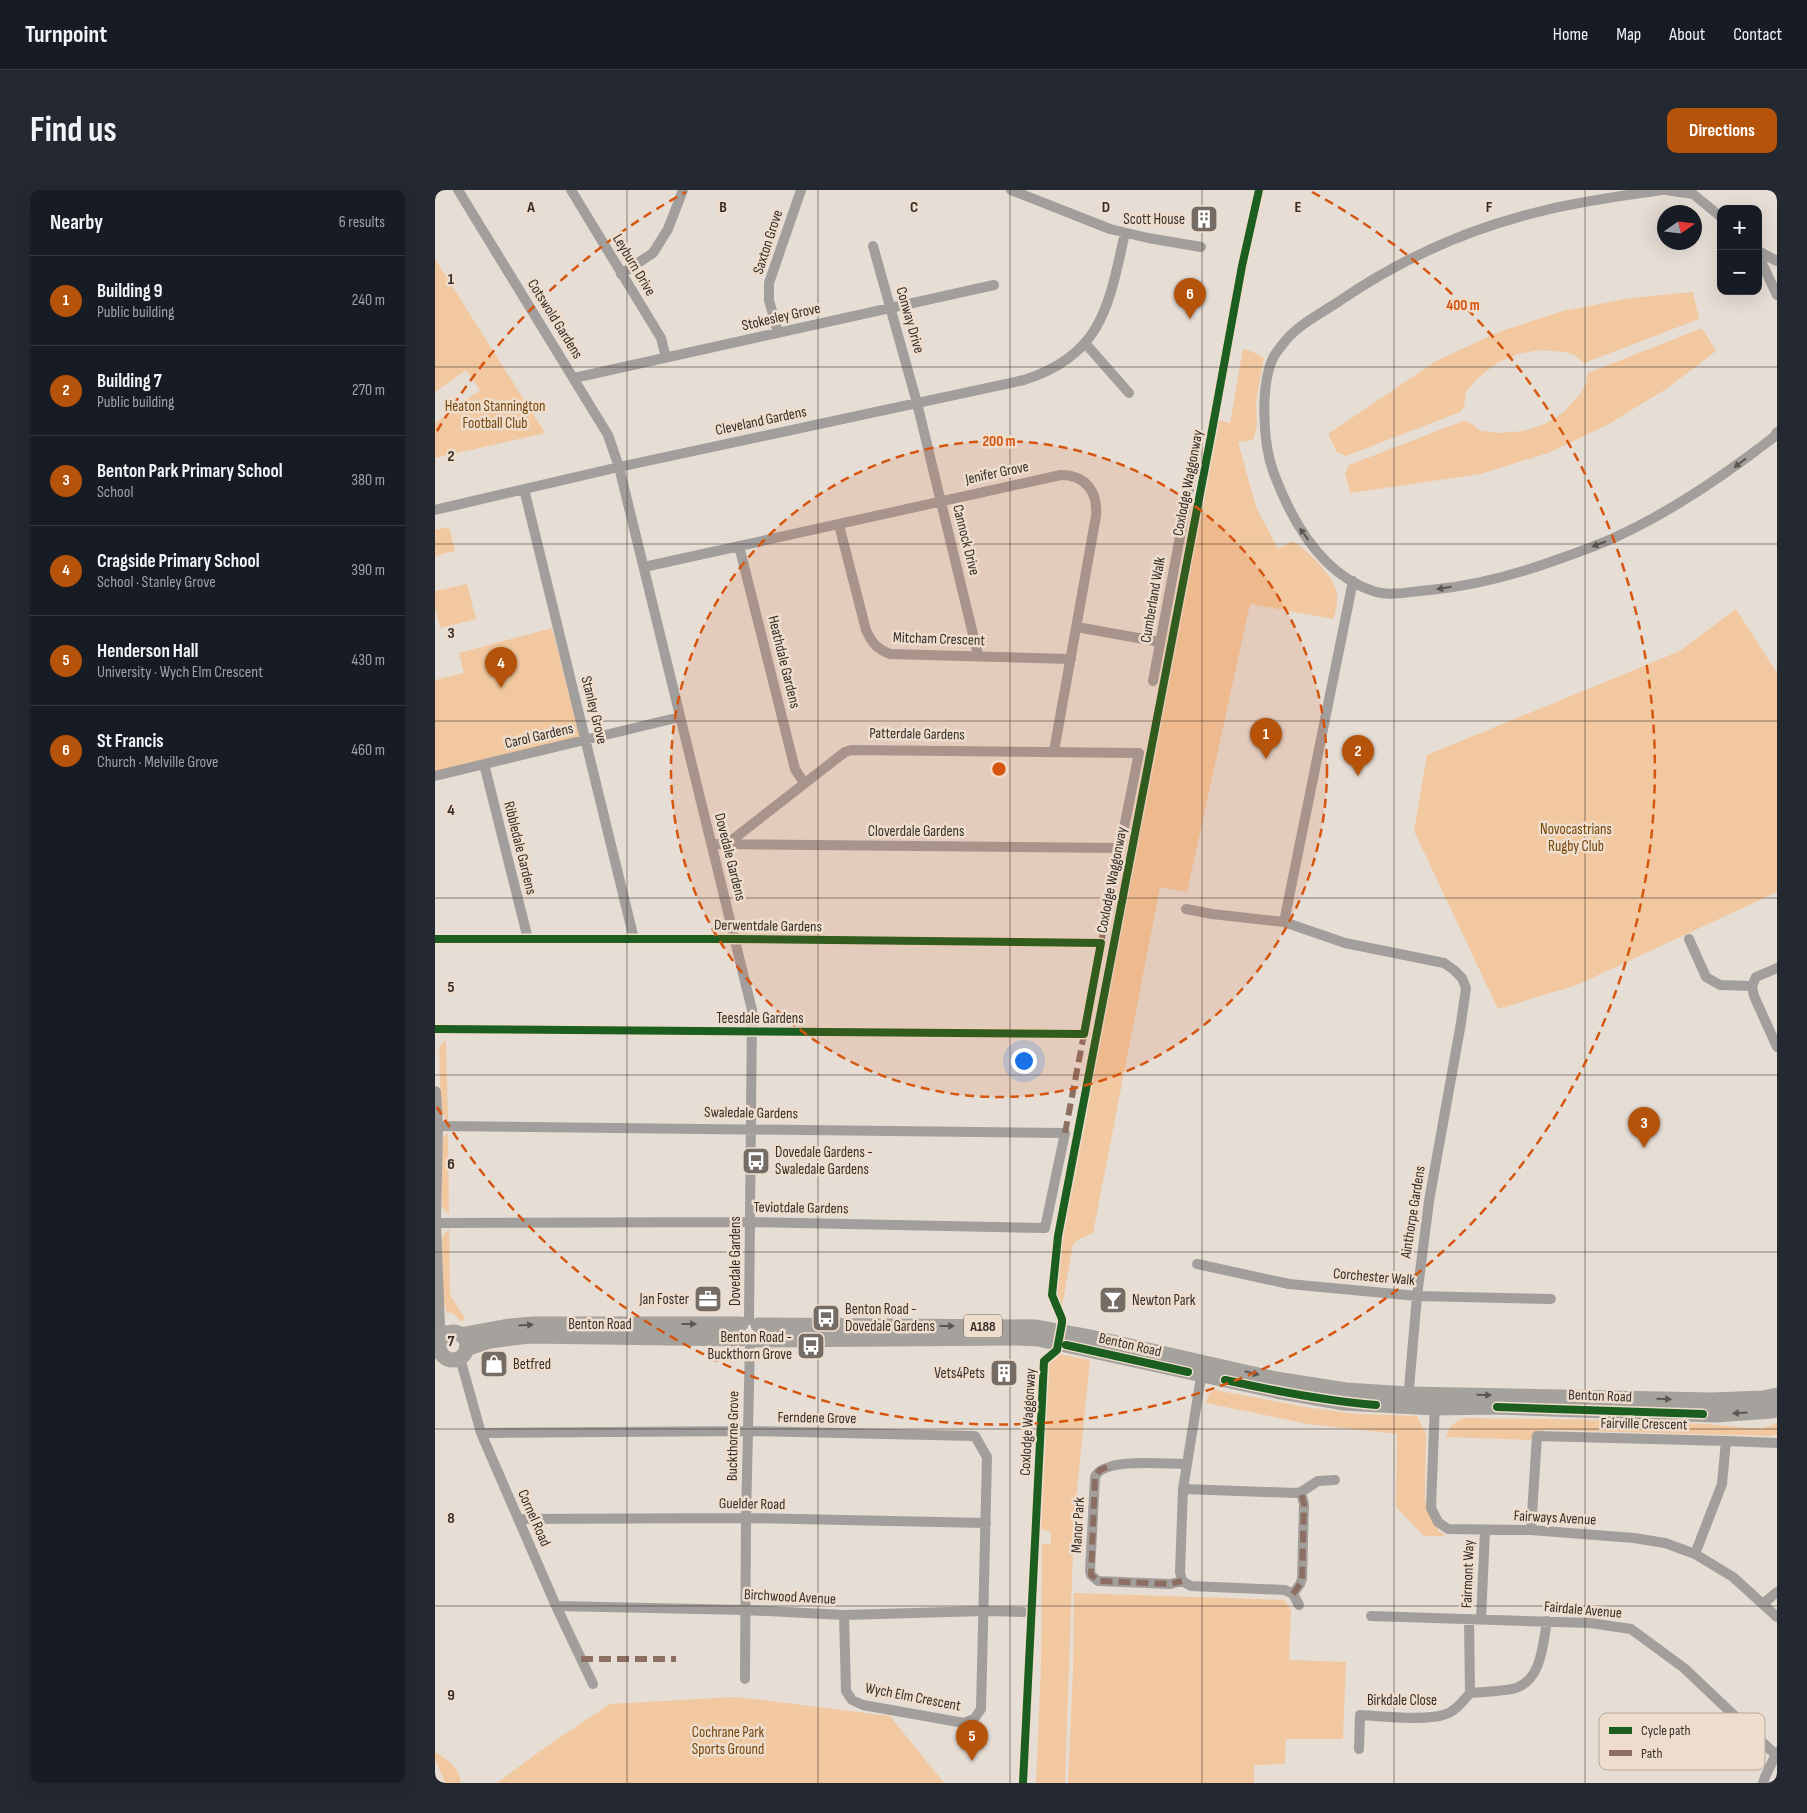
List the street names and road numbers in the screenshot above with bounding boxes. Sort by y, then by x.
street label: Saxton Grove [749,207,787,277]
street label: Leyburn Drive [608,231,660,299]
street label: Cotswold Gardens [523,276,587,362]
street label: Conway Drive [891,285,929,355]
street label: Stokesley Grove [740,299,822,335]
street label: Cleveland Gardens [714,402,808,440]
street label: Coxlodge Waggonway [1168,428,1208,538]
street label: Jenifer Grove [963,457,1030,489]
street label: Cannock Drive [948,503,984,577]
street label: Cumberland Walk [1136,555,1170,644]
street label: Heathdale Gardens [763,614,805,710]
street label: Mitcham Crescent [893,628,986,650]
street label: Stanley Grove [576,674,612,746]
street label: Carol Gardens [503,719,575,753]
street label: Patterdale Gardens [869,724,965,744]
street label: Ribbledale Gardens [499,799,541,897]
street label: Dovedale Gardens [710,811,750,903]
street label: Cloverdale Gardens [868,822,964,841]
street label: Coxlodge Waggonway [1092,825,1132,935]
street label: Derwentdale Gardens [714,916,822,936]
street label: Teesdale Gardens [716,1009,804,1028]
street label: Swaledale Gardens [704,1103,798,1123]
street label: Ainthorpe Gardens [1396,1164,1430,1261]
street label: Teviotdale Gardens [753,1198,849,1218]
street label: Dovedale Gardens [726,1216,745,1306]
street label: Corchester Walk [1332,1264,1416,1290]
road number: A188 [964,1314,1002,1338]
street label: Benton Road [568,1315,632,1334]
street label: Benton Road [1097,1329,1163,1361]
street label: Coxlodge Waggonway [1016,1367,1040,1476]
street label: Benton Road [1568,1385,1632,1407]
street label: Buckthorne Grove [723,1391,743,1481]
street label: Ferndene Grove [777,1408,857,1428]
street label: Fairville Crescent [1600,1414,1688,1434]
street label: Cornel Road [513,1487,555,1549]
street label: Guelder Road [719,1494,785,1514]
street label: Manor Park [1067,1496,1089,1553]
street label: Fairways Avenue [1513,1506,1597,1530]
street label: Fairmont Way [1457,1539,1479,1609]
street label: Birchwood Avenue [744,1585,836,1609]
street label: Fairdale Avenue [1543,1597,1623,1623]
street label: Wych Elm Crescent [864,1678,963,1716]
street label: Birkdale Close [1367,1691,1437,1710]

